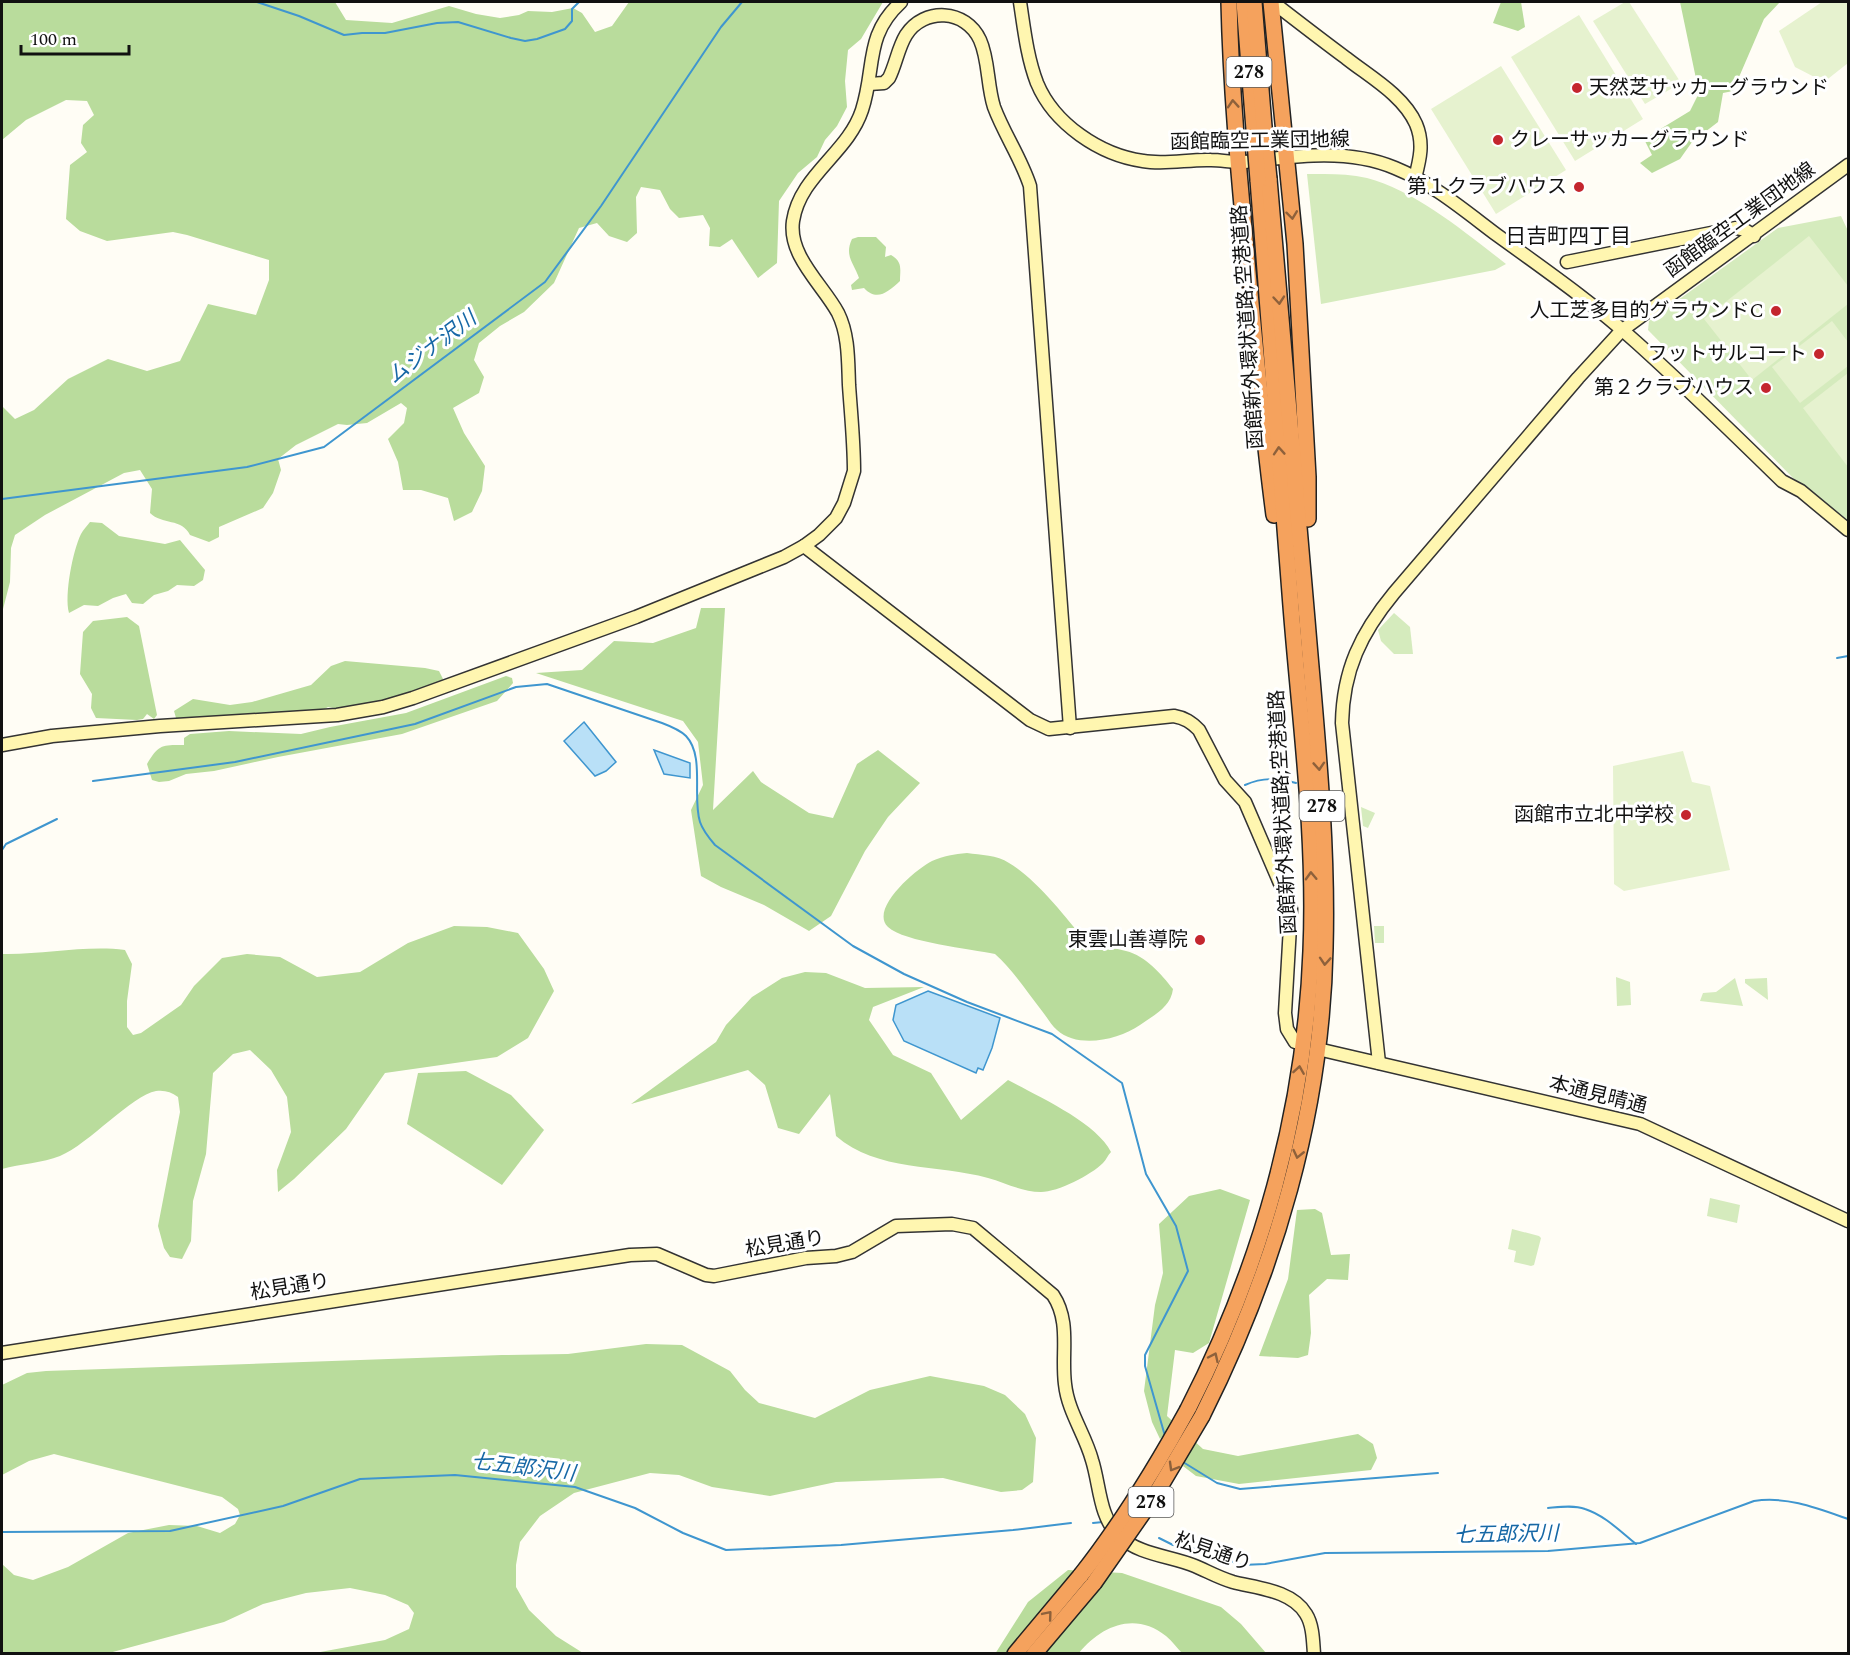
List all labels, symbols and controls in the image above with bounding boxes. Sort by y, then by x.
scale bar [21,18,129,56]
text: 100 m [30,26,77,53]
road number: 278 [1226,57,1272,87]
place label: 天然芝サッカーグラウンド [1589,73,1829,103]
marker: 天然芝サッカーグラウンド [1570,81,1584,95]
one-way arrow [1227,100,1240,109]
street label: 函館臨空工業団地線 [1170,124,1350,158]
place label: クレーサッカーグラウンド [1510,125,1750,155]
marker: クレーサッカーグラウンド [1491,133,1505,147]
street label: 函館臨空工業団地線 [1658,155,1822,285]
place label: 第１クラブハウス [1407,172,1567,202]
marker: 第１クラブハウス [1572,180,1586,194]
street label: 函館新外環状道路;空港道路 [1224,204,1272,450]
one-way arrow [1285,211,1298,220]
district label: 日吉町四丁目 [1505,221,1631,253]
one-way arrow [1272,295,1285,304]
place label: 人工芝多目的グラウンドC [1529,296,1764,326]
water label: ムジナ沢川 [380,302,485,392]
marker: 人工芝多目的グラウンドC [1769,304,1783,318]
place label: フットサルコート [1647,339,1807,369]
marker: フットサルコート [1812,347,1826,361]
place label: 第２クラブハウス [1594,373,1754,403]
marker: 第２クラブハウス [1759,381,1773,395]
one-way arrow [1273,446,1286,455]
street label: 函館新外環状道路;空港道路 [1262,689,1304,935]
one-way arrow [1312,761,1325,770]
road number: 278 [1300,791,1344,821]
place label: 函館市立北中学校 [1514,800,1674,830]
marker: 函館市立北中学校 [1679,808,1693,822]
one-way arrow [1305,871,1317,880]
place label: 東雲山善導院 [1068,925,1188,955]
marker: 東雲山善導院 [1193,933,1207,947]
one-way arrow [1318,956,1331,965]
one-way arrow [1293,1065,1305,1075]
street label: 本通見晴通 [1546,1068,1650,1122]
one-way arrow [1292,1148,1305,1158]
street label: 松見通り [743,1223,827,1265]
street label: 松見通り [248,1266,332,1308]
one-way arrow [1207,1352,1219,1363]
water label: 七五郎沢川 [469,1446,579,1491]
one-way arrow [1168,1460,1180,1471]
road number: 278 [1128,1487,1174,1517]
water label: 七五郎沢川 [1453,1518,1561,1552]
street label: 松見通り [1170,1525,1256,1579]
one-way arrow [1041,1611,1052,1622]

